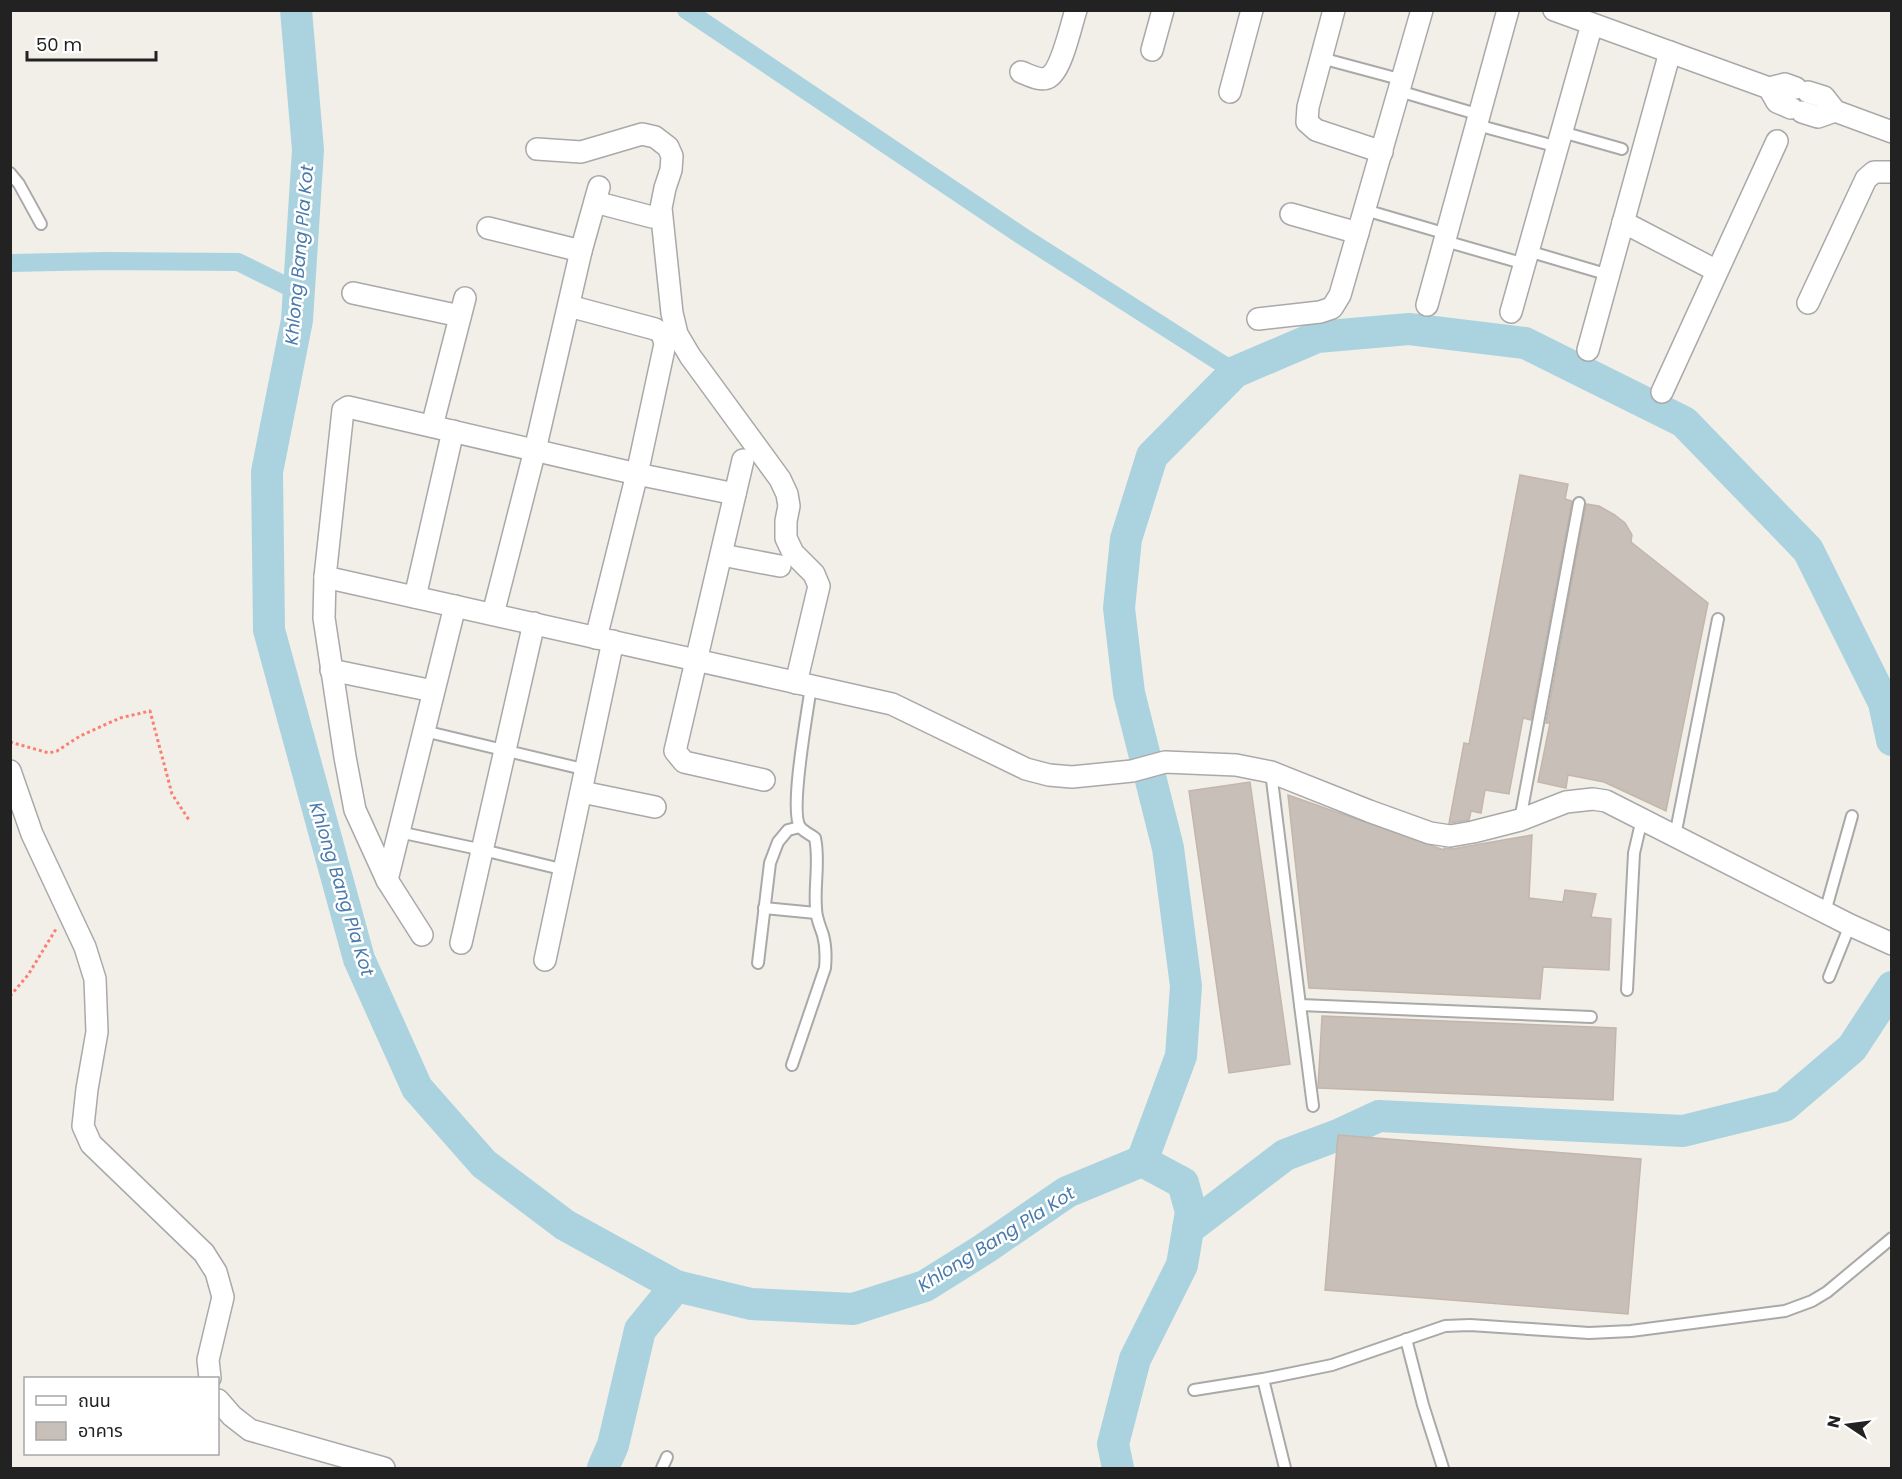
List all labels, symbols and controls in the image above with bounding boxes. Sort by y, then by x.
scale bar [27,24,156,62]
text: 50 m [36,32,82,57]
water label: Khlong Bang Pla Kot [279,163,319,346]
water label: Khlong Bang Pla Kot [304,799,381,980]
water label: Khlong Bang Pla Kot [913,1180,1080,1298]
legend [24,1377,219,1455]
text: ถนน [78,1388,111,1413]
north arrow [1818,1395,1878,1455]
text: N [1821,1413,1846,1430]
text: อาคาร [78,1418,123,1443]

